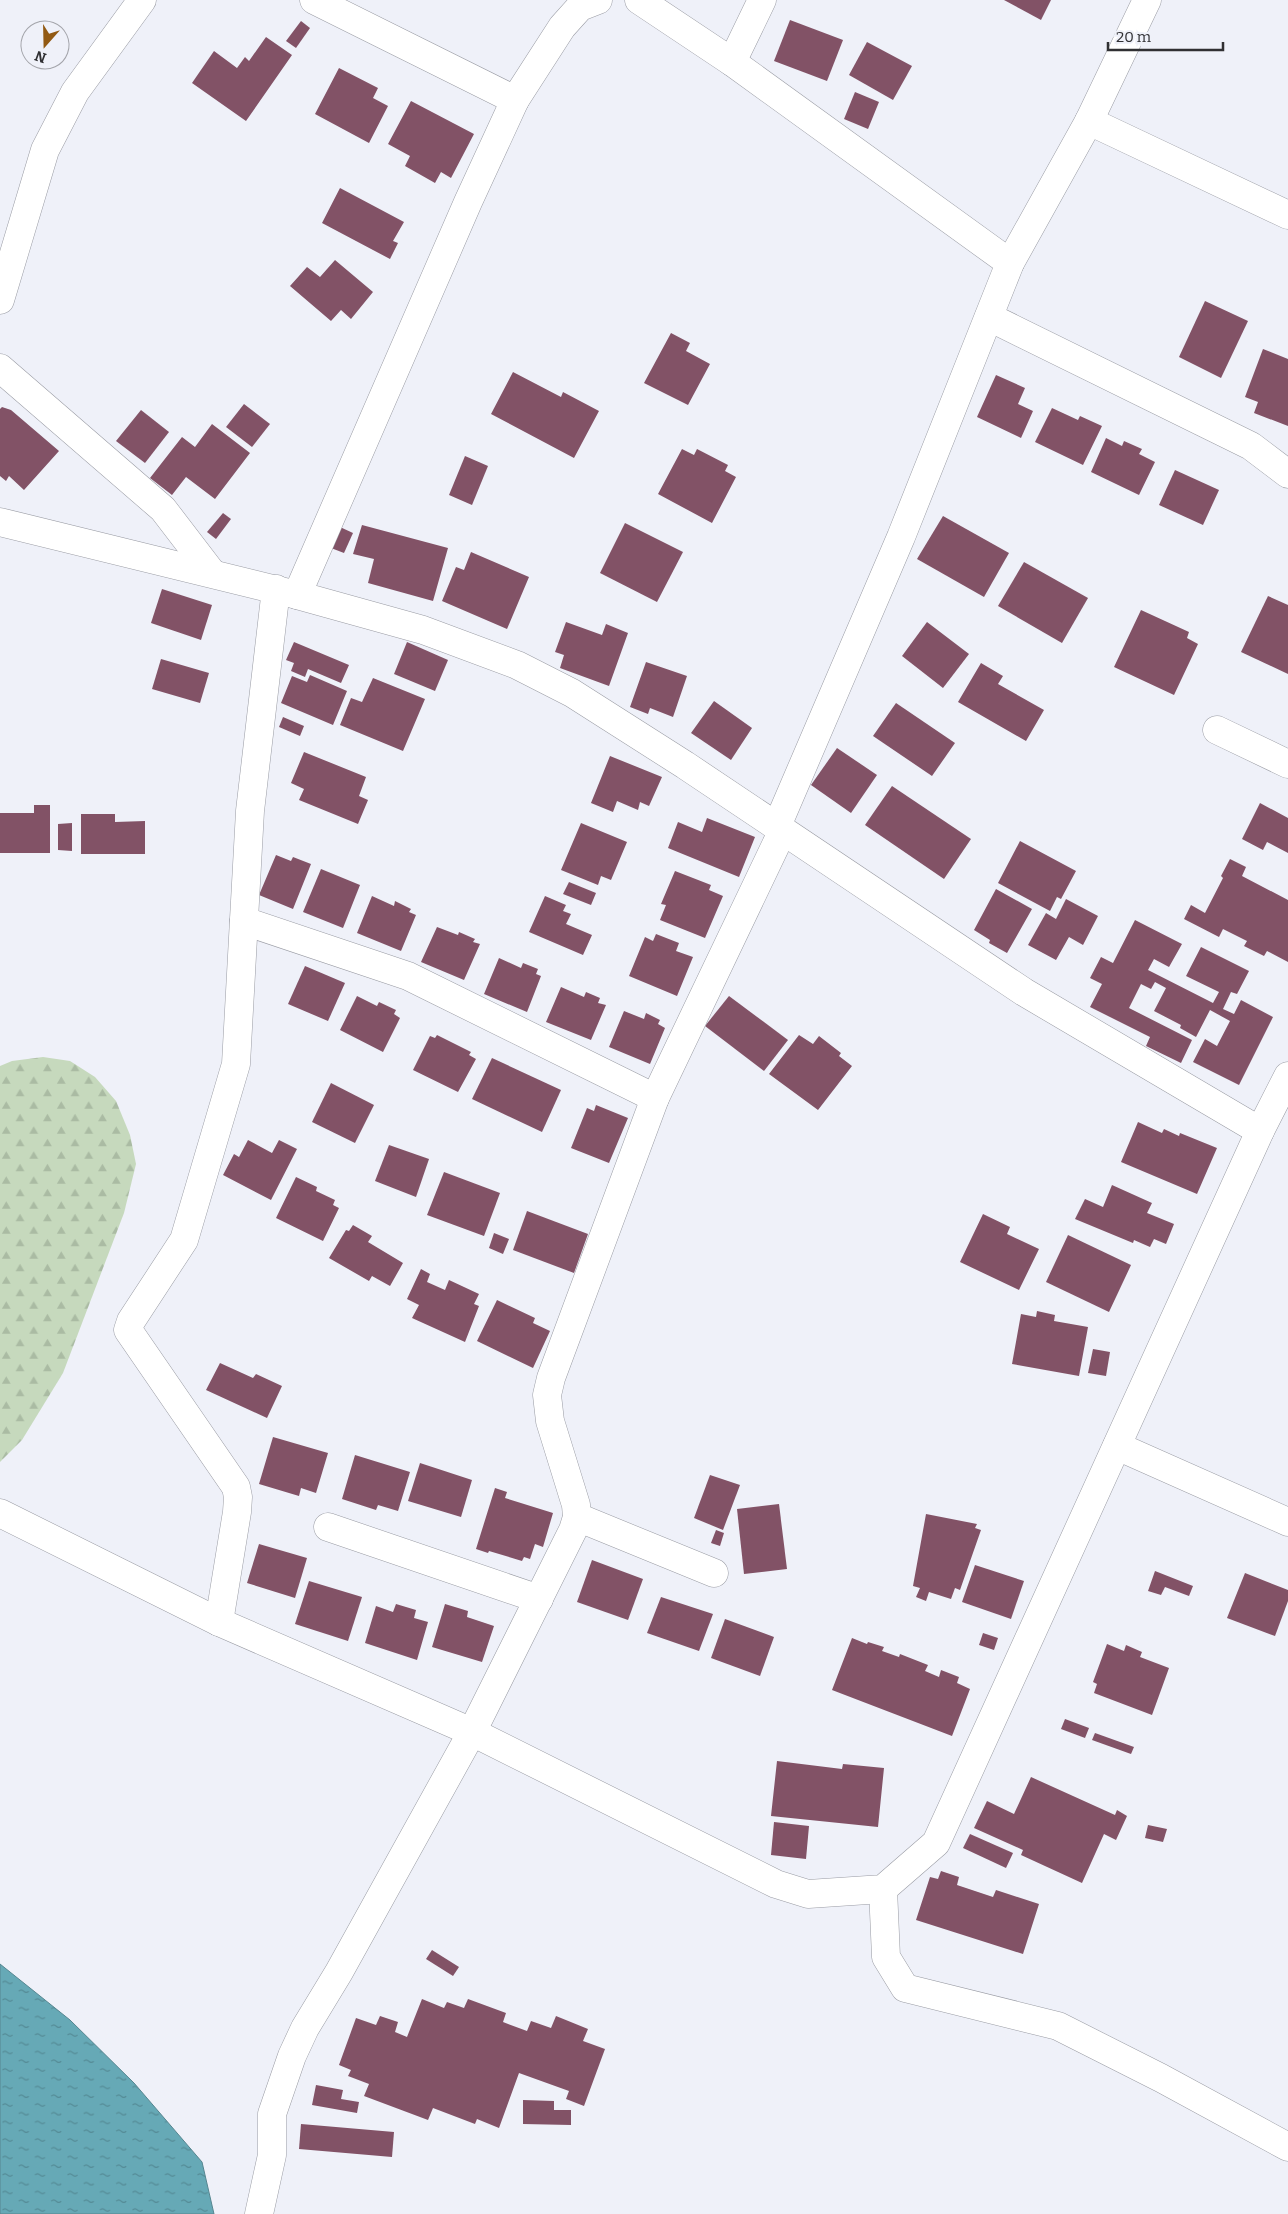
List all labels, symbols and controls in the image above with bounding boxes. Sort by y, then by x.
north arrow [20,20,70,70]
scale bar [1108,20,1223,52]
text: 20 m [1116,28,1152,46]
text: N [33,47,49,67]

